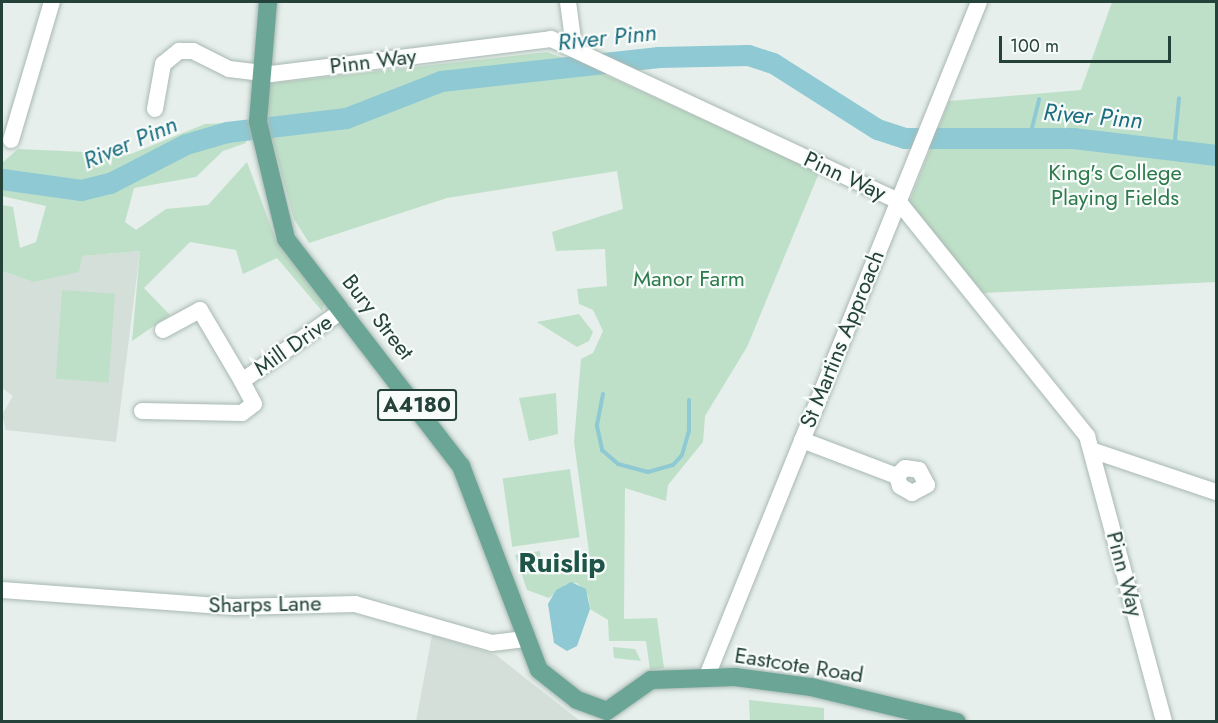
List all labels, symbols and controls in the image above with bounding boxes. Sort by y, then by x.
water label: River Pinn [556,17,658,57]
scale bar [1002,24,1174,62]
text: 100 m [1010,33,1059,59]
street label: Pinn Way [328,43,418,79]
water label: River Pinn [1042,97,1144,135]
water label: River Pinn [79,109,181,175]
street label: Pinn Way [800,146,890,206]
park label: King's College Playing Fields [1048,159,1182,210]
street label: St Martins Approach [794,246,890,432]
park label: Manor Farm [633,266,745,292]
street label: Bury Street [337,269,419,365]
street label: Mill Drive [249,309,337,381]
road number: A4180 [376,387,458,423]
street label: Pinn Way [1101,528,1149,620]
district label: Ruislip [518,546,606,580]
street label: Sharps Lane [208,590,322,618]
street label: Eastcote Road [733,642,865,688]

